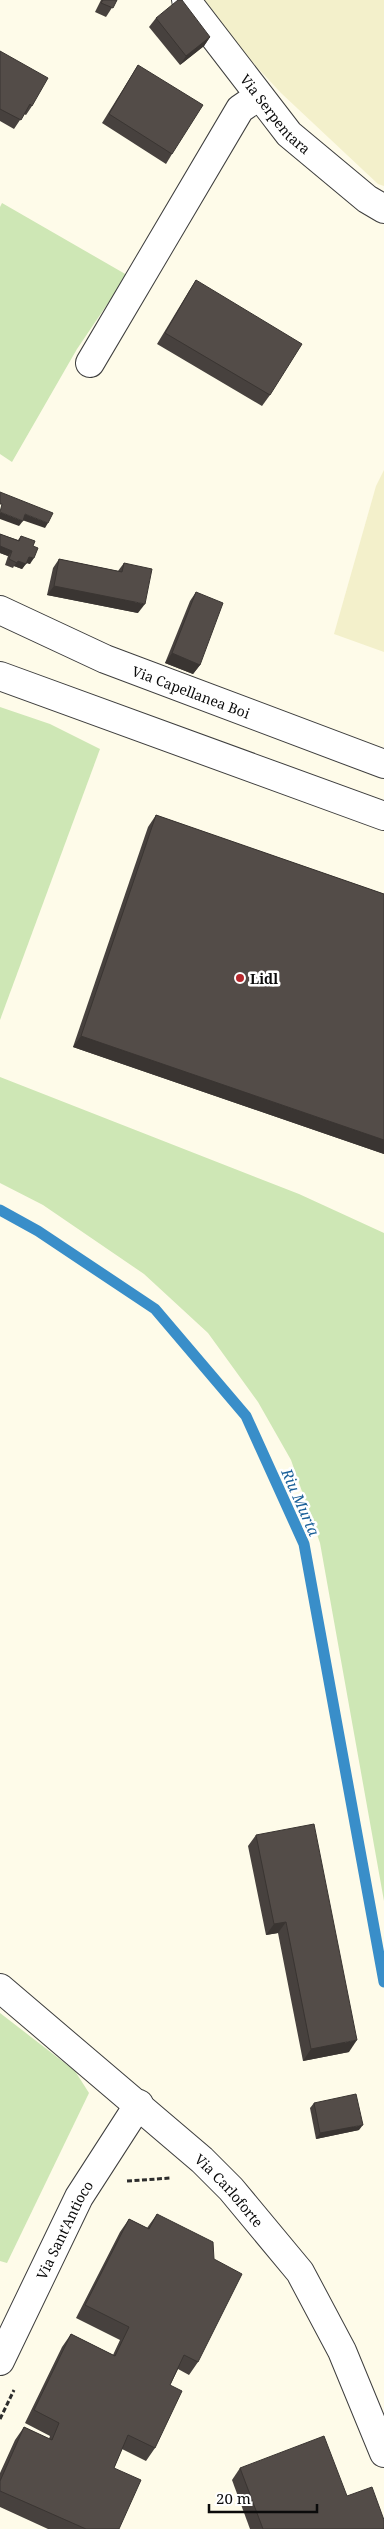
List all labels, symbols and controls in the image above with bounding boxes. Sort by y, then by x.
street label: Via Serpentara [237,70,315,158]
street label: Via Capellanea Boi [130,661,253,722]
place label: Lidl [250,969,278,988]
marker: Lidl [234,972,246,984]
water label: Riu Murta [277,1464,325,1539]
street label: Via Carloforte [191,2149,268,2231]
street label: Via Sant'Antioco [31,2177,97,2282]
scale bar [209,2482,316,2514]
text: 20 m [216,2488,251,2508]

